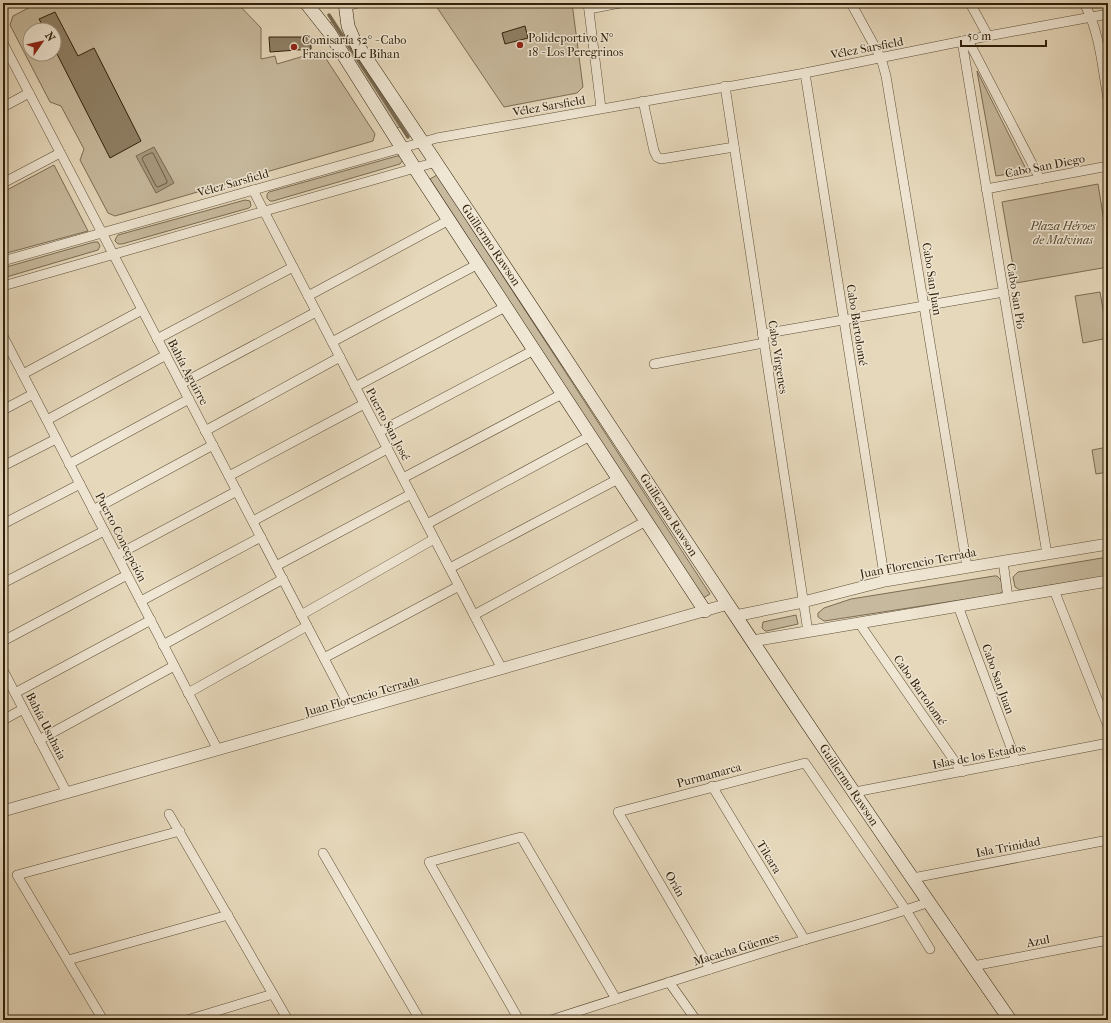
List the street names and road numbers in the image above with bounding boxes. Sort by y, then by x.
street label: Vélez Sarsfield [829,34,905,62]
street label: Vélez Sarsfield [511,93,587,119]
street label: Cabo San Diego [1004,151,1086,181]
street label: Vélez Sarsfield [195,166,271,200]
street label: Guillermo Rawson [458,201,524,289]
street label: Cabo San Juan [919,242,945,316]
street label: Cabo San Pío [1004,262,1028,330]
street label: Cabo Bartolomé [844,283,870,367]
street label: Cabo Vírgenes [765,319,791,395]
street label: Bahía Aguirre [165,337,211,407]
street label: Puerto San José [363,385,413,463]
street label: Guillermo Rawson [637,471,701,559]
street label: Puerto Concepción [92,490,150,584]
street label: Juan Florencio Terrada [858,545,978,581]
street label: Cabo San Juan [979,642,1017,716]
street label: Cabo Bartolomé [891,652,949,728]
street label: Juan Florencio Terrada [302,673,421,719]
street label: Bahía Usuhaia [23,690,69,762]
street label: Islas de los Estados [931,740,1027,772]
street label: Guillermo Rawson [816,741,882,829]
street label: Purmamarca [675,760,743,790]
street label: Isla Trinidad [975,834,1042,860]
street label: Tilcara [754,838,785,876]
street label: Orán [662,869,688,899]
street label: Macacha Güemes [691,929,781,969]
street label: Azul [1024,932,1051,950]

